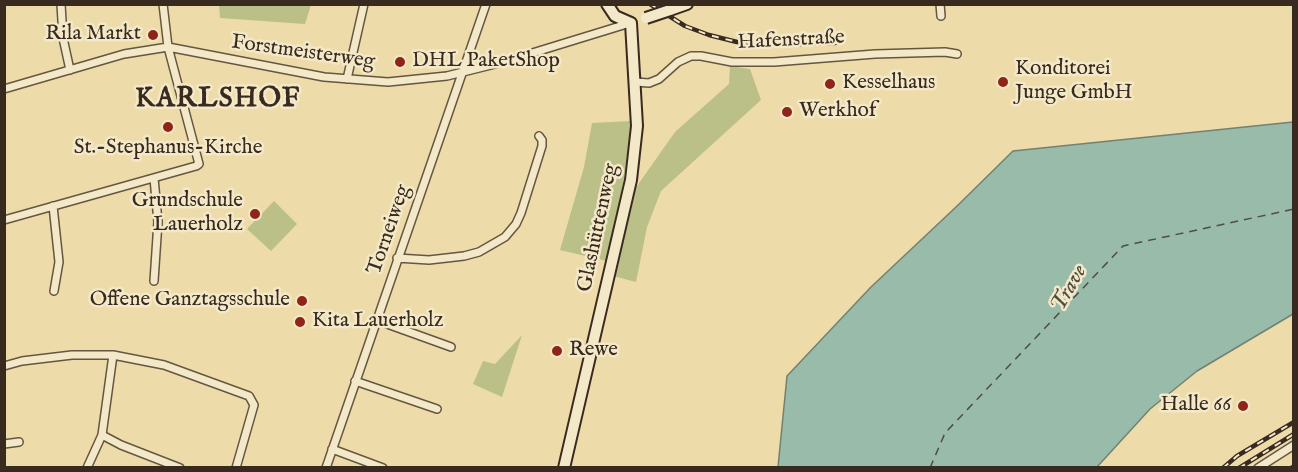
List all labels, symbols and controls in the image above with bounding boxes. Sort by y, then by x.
place label: Rila Markt [45,22,141,48]
street label: Hafenstraße [737,26,845,56]
marker: Rila Markt [146,28,160,42]
street label: Forstmeisterweg [230,30,376,76]
place label: DHL PaketShop [412,49,560,75]
marker: DHL PaketShop [393,55,407,69]
place label: Konditorei Junge GmbH [1015,57,1132,107]
place label: Kesselhaus [842,71,936,97]
marker: Konditorei Junge GmbH [996,75,1010,89]
marker: Kesselhaus [823,77,837,91]
district label: KARLSHOF [135,84,301,116]
place label: Werkhof [799,99,876,125]
marker: Werkhof [780,105,794,119]
marker: St.-Stephanus-Kirche [161,120,175,134]
place label: St.-Stephanus-Kirche [74,136,262,162]
street label: Glashüttenweg [573,162,625,294]
street label: Torneiweg [363,182,417,278]
place label: Grundschule Lauerholz [132,189,243,239]
marker: Grundschule Lauerholz [248,207,262,221]
water label: Trave [1046,261,1094,317]
place label: Offene Ganztagsschule [90,288,290,314]
marker: Offene Ganztagsschule [295,294,309,308]
place label: Kita Lauerholz [312,309,444,335]
marker: Kita Lauerholz [293,315,307,329]
place label: Rewe [569,338,618,364]
marker: Rewe [550,344,564,358]
place label: Halle 66 [1161,393,1231,419]
marker: Halle 66 [1236,399,1250,413]

